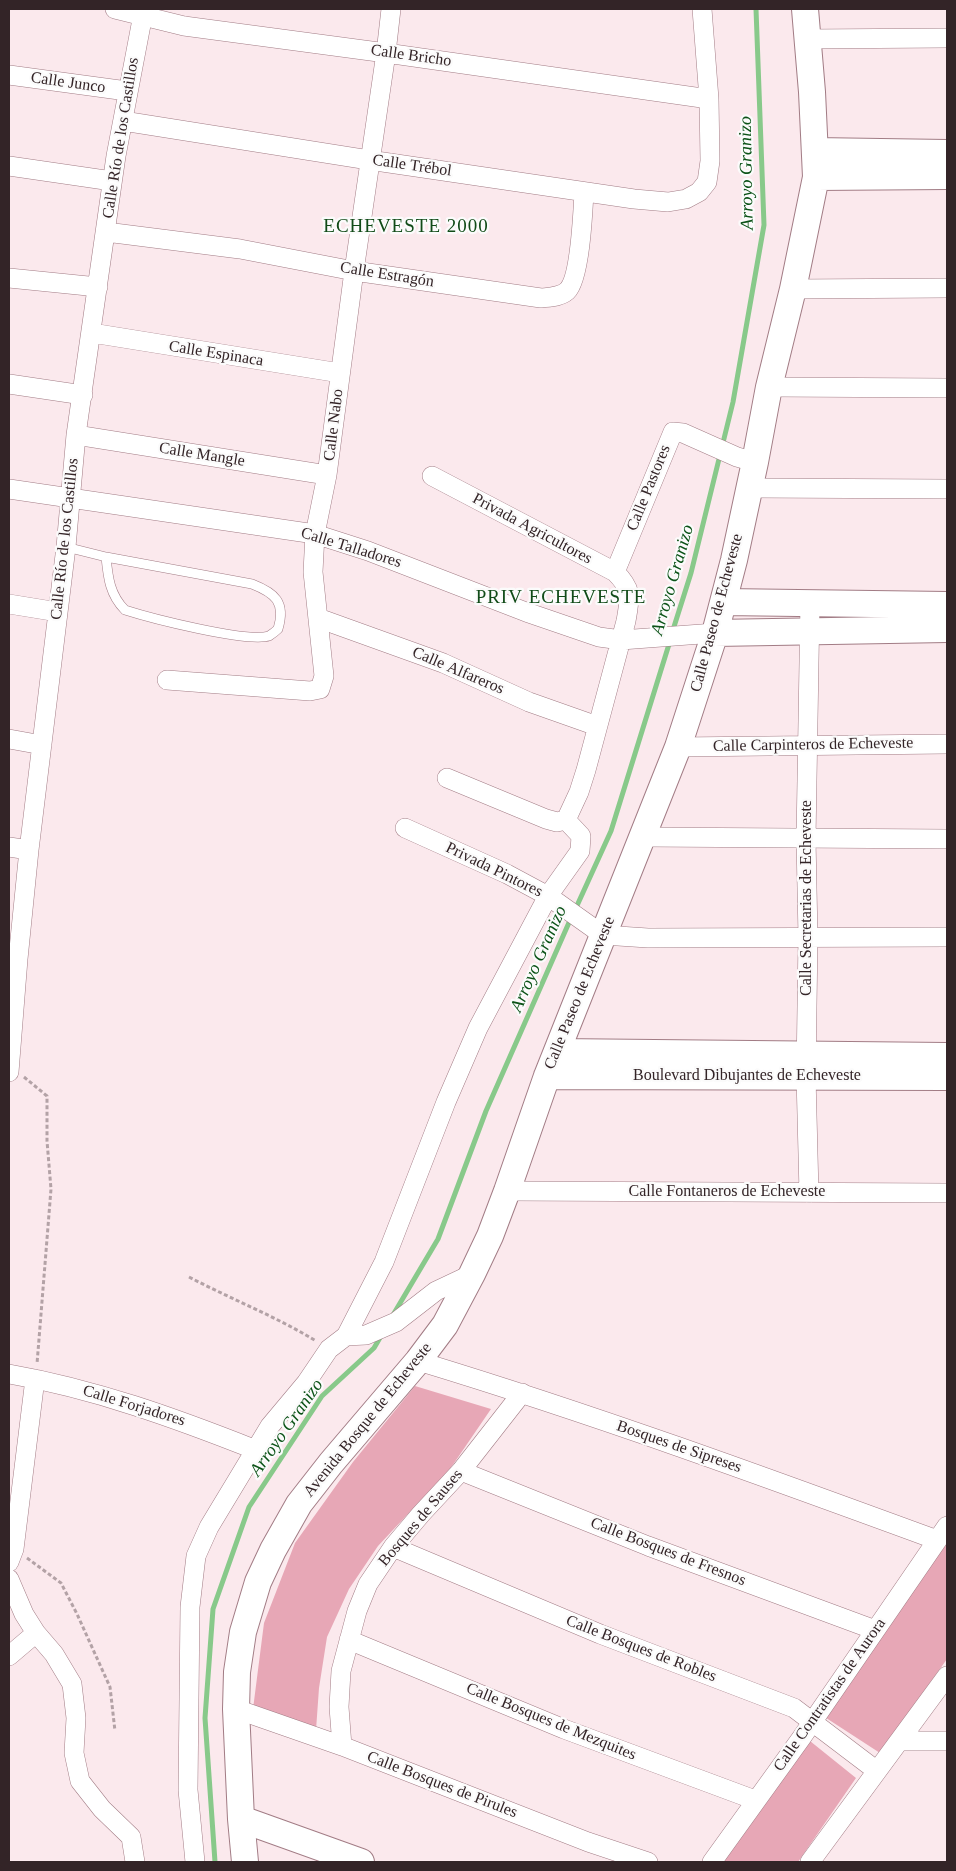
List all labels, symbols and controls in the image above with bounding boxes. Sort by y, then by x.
street label: Calle Bricho [369,41,453,71]
street label: Calle Río de los Castillos [99,56,143,220]
street label: Calle Junco [29,68,107,98]
water label: Arroyo Granizo [735,116,759,230]
street label: Calle Trébol [371,151,453,181]
district label: ECHEVESTE 2000 [322,216,490,238]
street label: Calle Estragón [339,258,435,292]
street label: Calle Espinaca [167,337,265,371]
street label: Calle Nabo [320,388,348,462]
street label: Calle Mangle [158,439,246,471]
street label: Calle Pastores [623,442,675,534]
street label: Calle Río de los Castillos [47,457,83,621]
street label: Privada Agricultores [469,489,595,569]
water label: Arroyo Granizo [647,522,699,638]
street label: Calle Talladores [298,524,404,572]
street label: Calle Paseo de Echeveste [687,532,747,694]
district label: PRIV ECHEVESTE [474,587,648,609]
street label: Calle Alfareros [409,643,507,699]
street label: Calle Carpinteros de Echeveste [713,734,913,756]
street label: Calle Secretarias de Echeveste [797,800,817,996]
street label: Privada Pintores [442,838,546,902]
water label: Arroyo Granizo [506,903,572,1015]
street label: Calle Paseo de Echeveste [541,914,619,1072]
street label: Boulevard Dibujantes de Echeveste [633,1066,861,1086]
street label: Calle Fontaneros de Echeveste [629,1182,825,1202]
street label: Avenida Bosque de Echeveste [300,1339,436,1501]
water label: Arroyo Granizo [246,1375,328,1481]
street label: Calle Forjadores [80,1381,188,1431]
street label: Bosques de Sipreses [614,1417,744,1477]
street label: Bosques de Sauses [375,1466,467,1570]
street label: Calle Bosques de Fresnos [588,1513,748,1591]
street label: Calle Bosques de Robles [563,1611,719,1687]
street label: Calle Contratistas de Aurora [770,1615,890,1775]
street label: Calle Bosques de Mezquites [463,1679,639,1765]
street label: Calle Bosques de Pirules [364,1747,520,1823]

